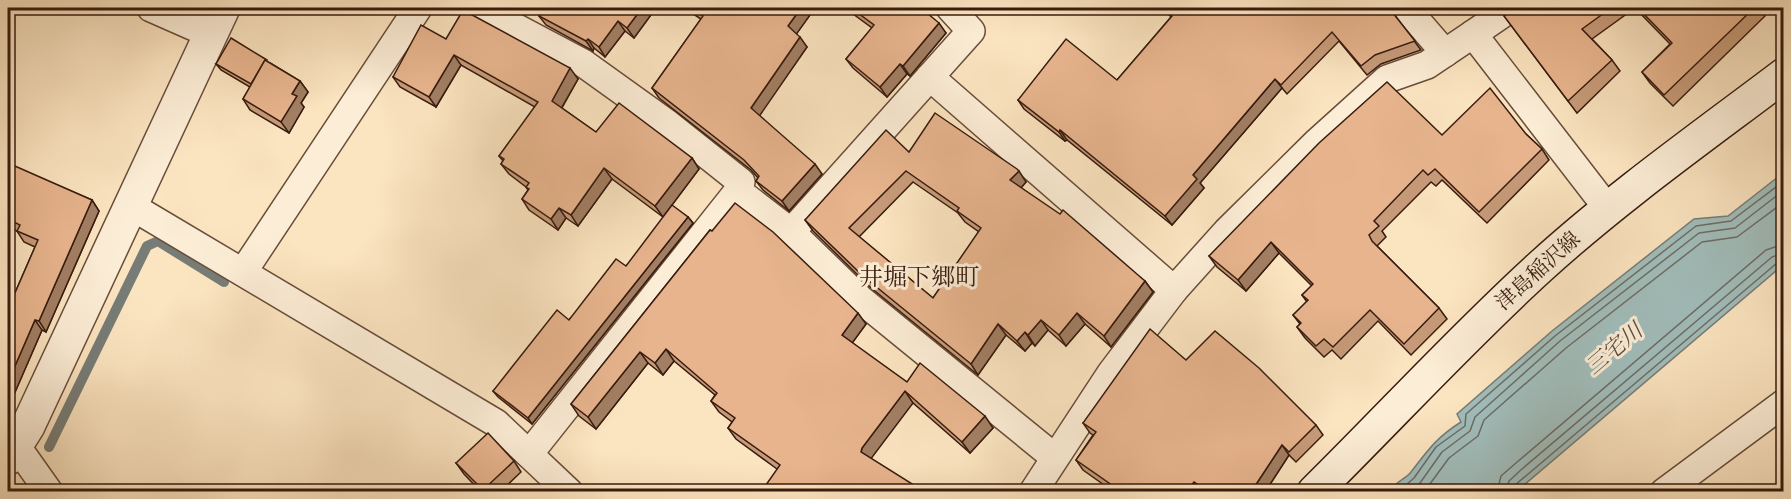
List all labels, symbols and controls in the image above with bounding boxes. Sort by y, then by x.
street label: 津島稲沢線 [1489,225,1587,317]
district label: 井堀下郷町 [859,261,979,294]
water label: 三宅川 [1579,315,1650,382]

